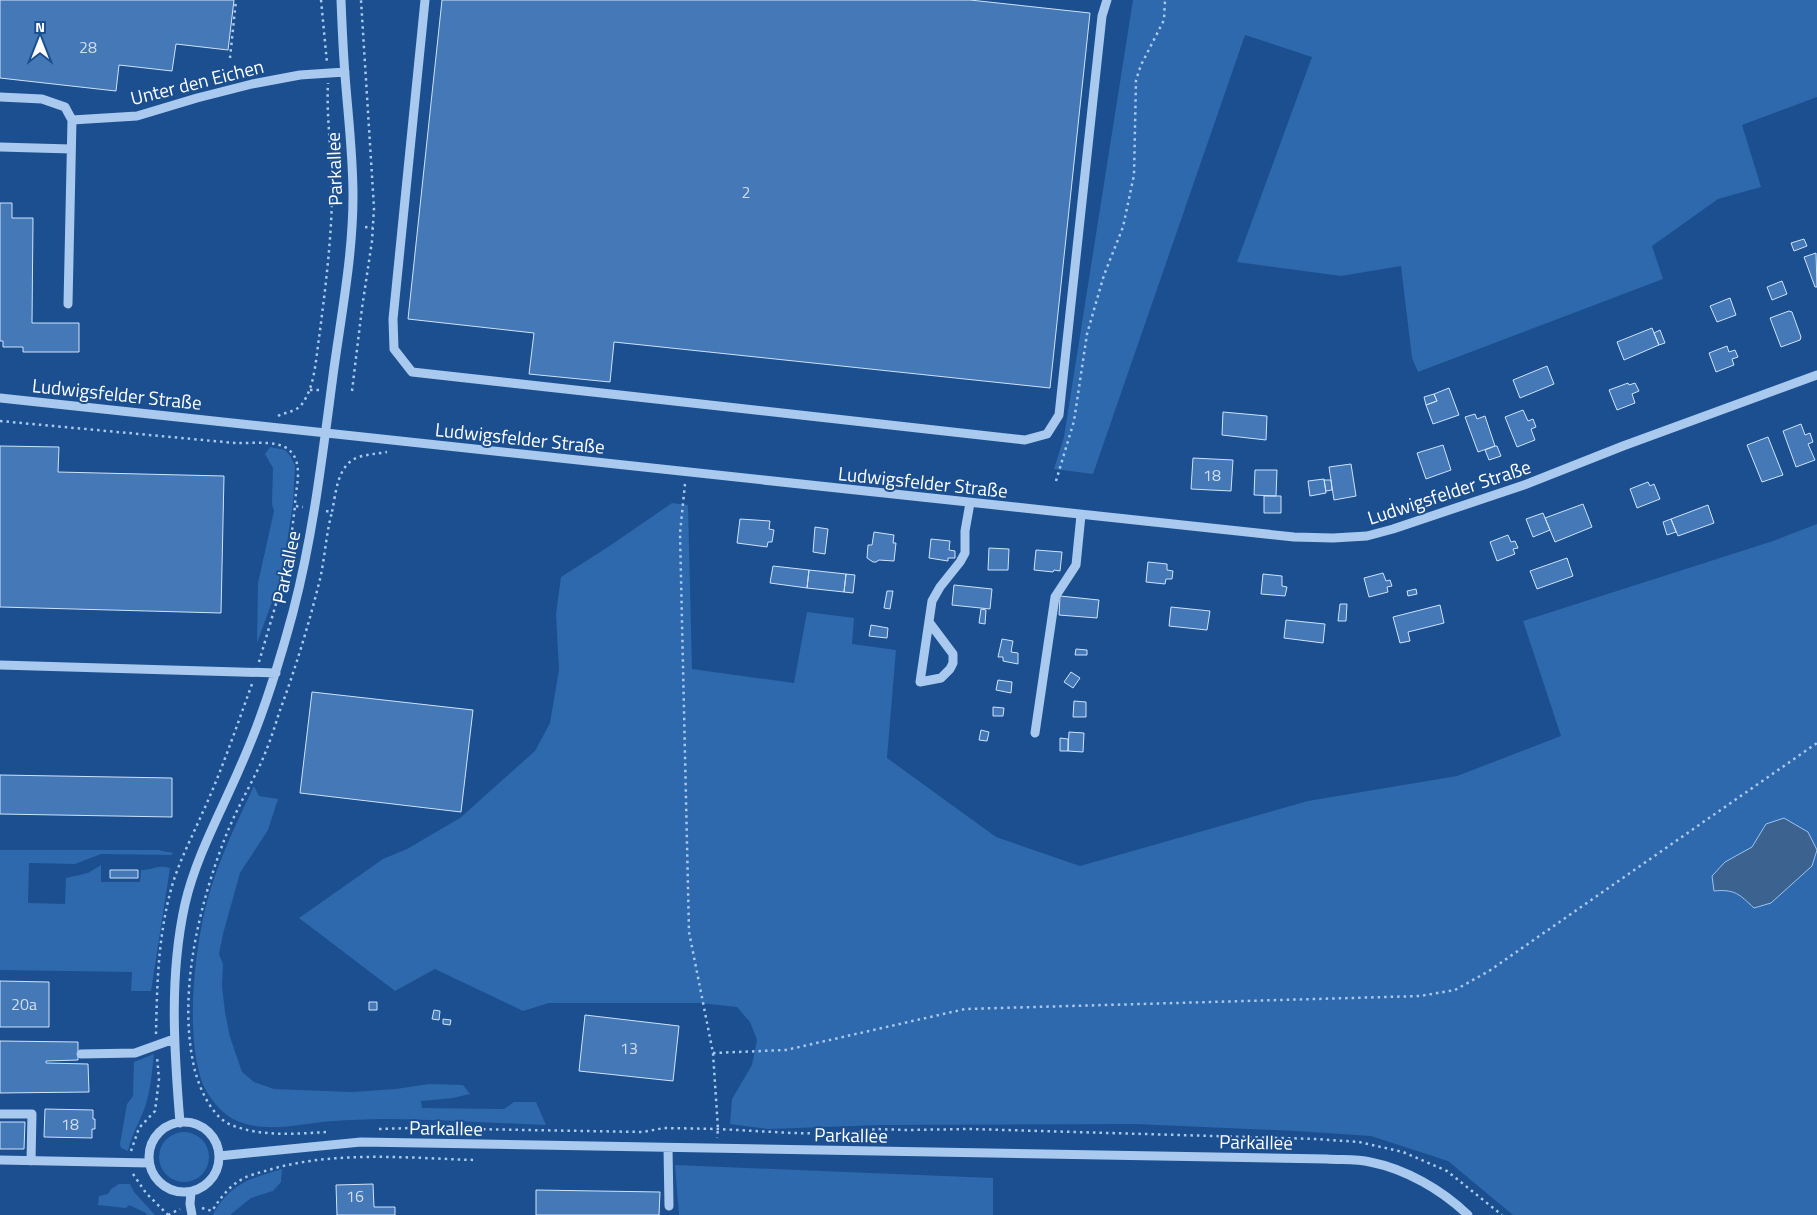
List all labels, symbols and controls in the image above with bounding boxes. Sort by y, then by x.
north arrow [15,15,65,65]
text: N [35,16,45,37]
house number: 28 [79,35,97,59]
street label: Unter den Eichen [127,51,267,112]
street label: Parkallee [318,132,349,206]
house number: 2 [742,180,750,204]
street label: Ludwigsfelder Straße [31,370,203,417]
street label: Ludwigsfelder Straße [434,414,606,461]
street label: Ludwigsfelder Straße [1363,451,1534,532]
street label: Ludwigsfelder Straße [837,458,1009,505]
house number: 18 [1203,463,1221,487]
street label: Parkallee [264,528,307,606]
house number: 20a [11,992,37,1016]
house number: 13 [620,1036,638,1060]
house number: 18 [61,1112,79,1136]
street label: Parkallee [409,1112,483,1143]
street label: Parkallee [814,1119,888,1150]
street label: Parkallee [1219,1126,1293,1157]
house number: 16 [346,1184,364,1208]

